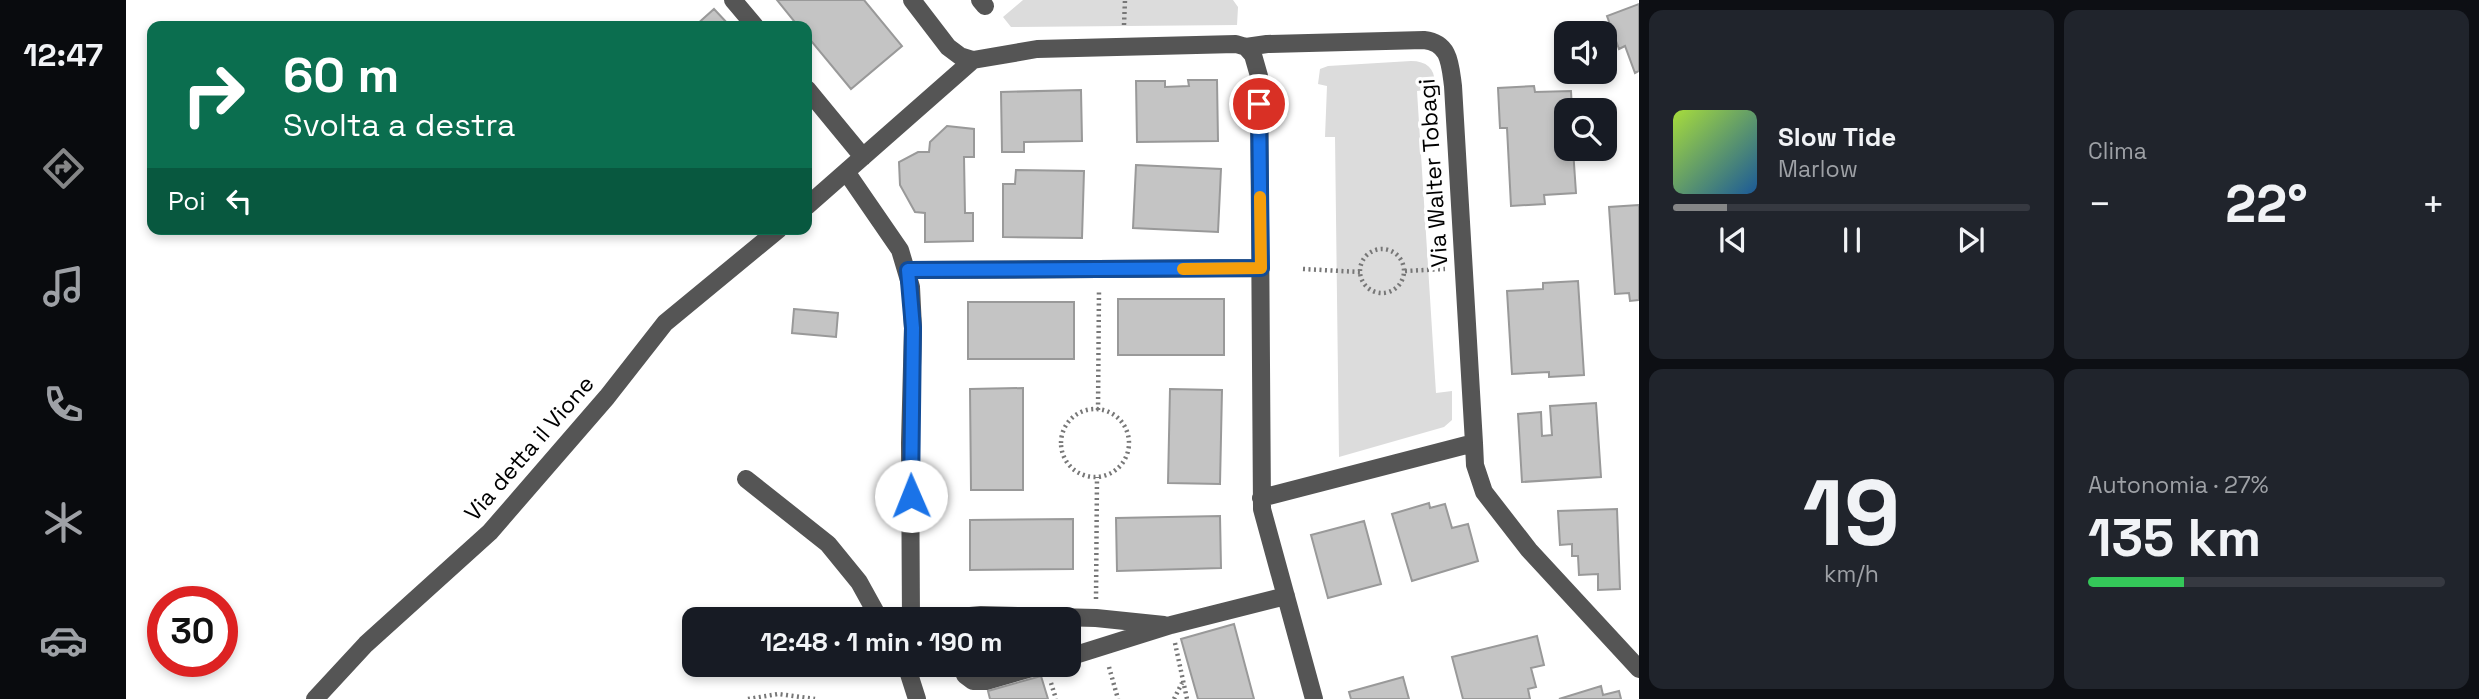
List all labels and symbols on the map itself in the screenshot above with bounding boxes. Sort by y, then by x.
pin [1229,74,1289,134]
street label: Via Walter Tobagi [1411,78,1455,268]
street label: Via detta il Vione [458,369,600,527]
position arrow [874,459,948,533]
speed limit sign: 30 [147,586,238,677]

